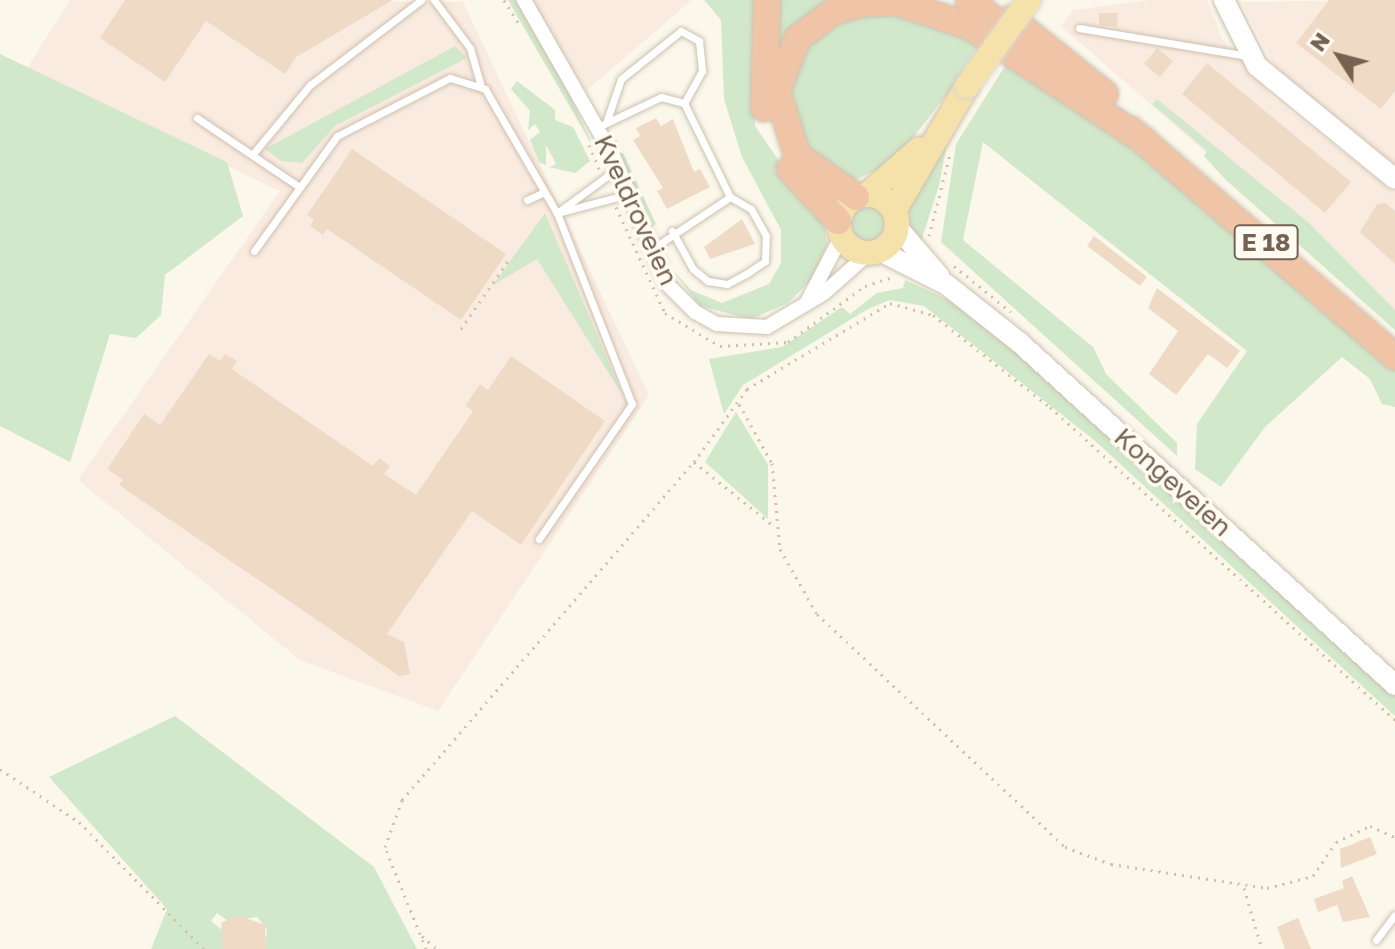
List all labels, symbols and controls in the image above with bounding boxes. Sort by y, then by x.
north arrow [1299,16,1379,96]
text: N [1303,27,1335,56]
street label: Kveldroveien [588,130,684,290]
road number: E 18 [1232,222,1300,262]
street label: Kongeveien [1108,421,1238,543]

